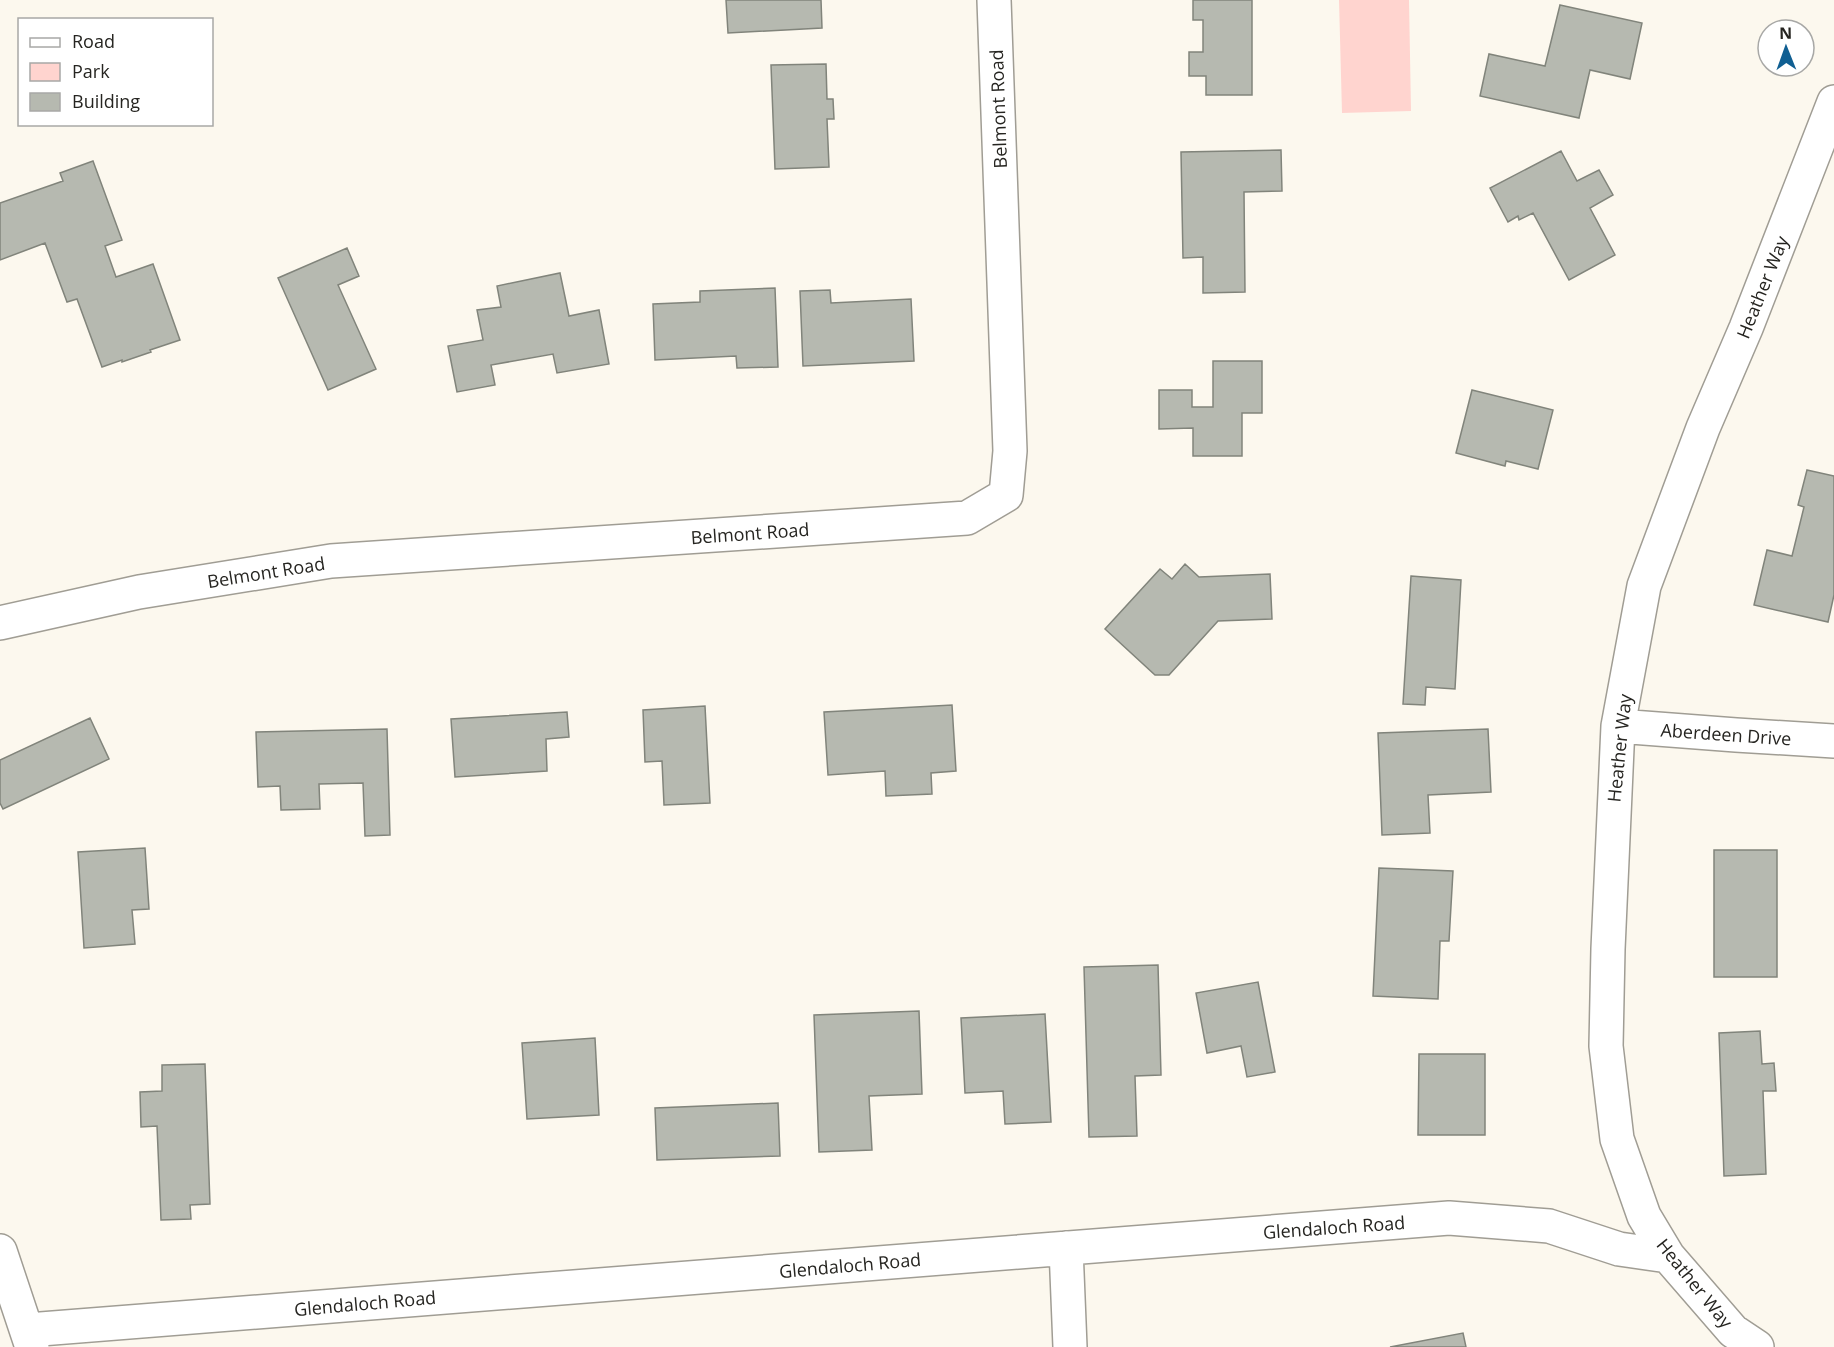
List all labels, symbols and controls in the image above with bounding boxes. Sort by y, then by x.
legend [18,18,213,126]
north arrow [1756,18,1816,78]
text: N [1779,22,1792,44]
text: Road [72,29,115,53]
street label: Belmont Road [984,49,1012,169]
text: Park [72,59,110,83]
text: Building [72,89,140,113]
street label: Heather Way [1731,231,1794,342]
street label: Belmont Road [690,517,810,549]
street label: Belmont Road [205,551,327,593]
street label: Heather Way [1601,692,1637,803]
street label: Aberdeen Drive [1660,717,1792,751]
street label: Glendaloch Road [1262,1210,1406,1244]
street label: Heather Way [1651,1233,1739,1334]
street label: Glendaloch Road [778,1247,922,1283]
street label: Glendaloch Road [293,1285,437,1321]

